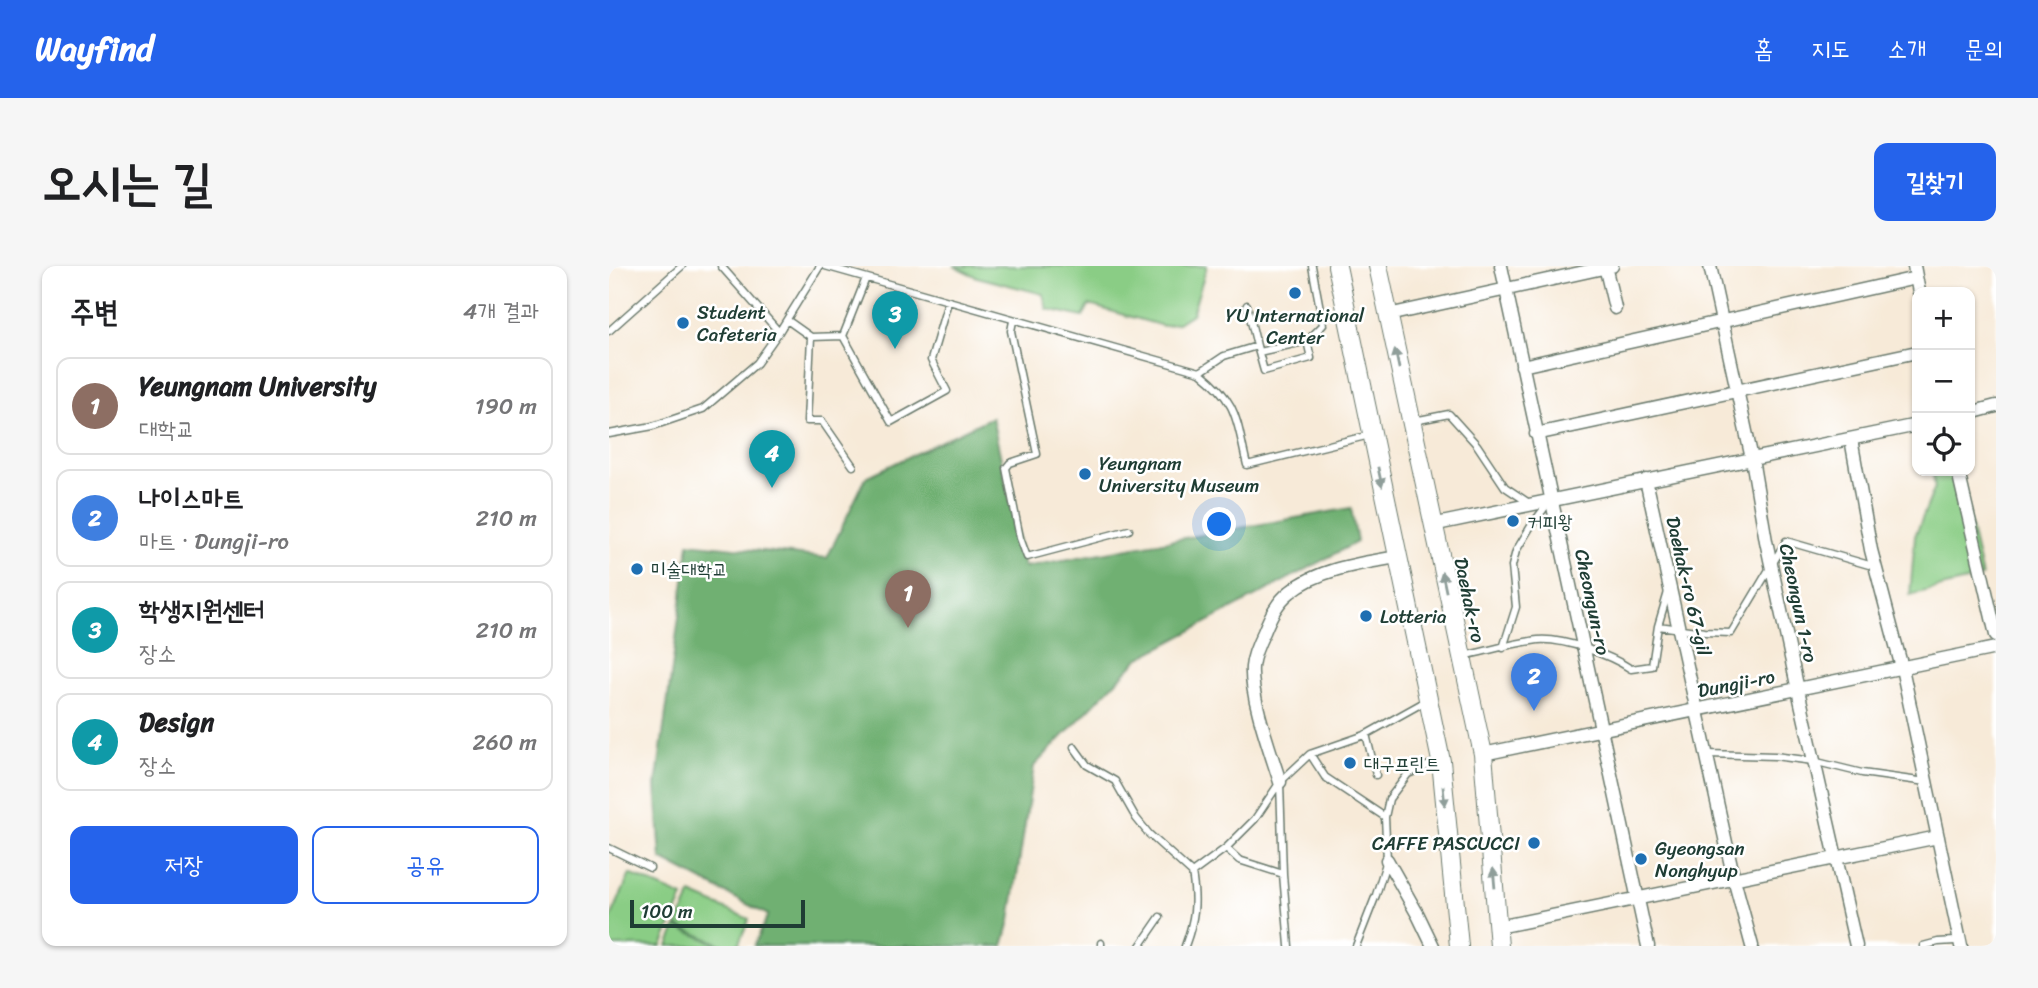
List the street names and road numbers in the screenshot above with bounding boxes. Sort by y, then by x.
street label: Daehak-ro 67-gil [1656,513,1721,660]
street label: Cheongun 1-ro [1770,541,1827,666]
street label: Cheongun-ro [1565,546,1620,659]
street label: Daehak-ro [1444,554,1495,646]
street label: Dungji-ro [1695,660,1778,707]

